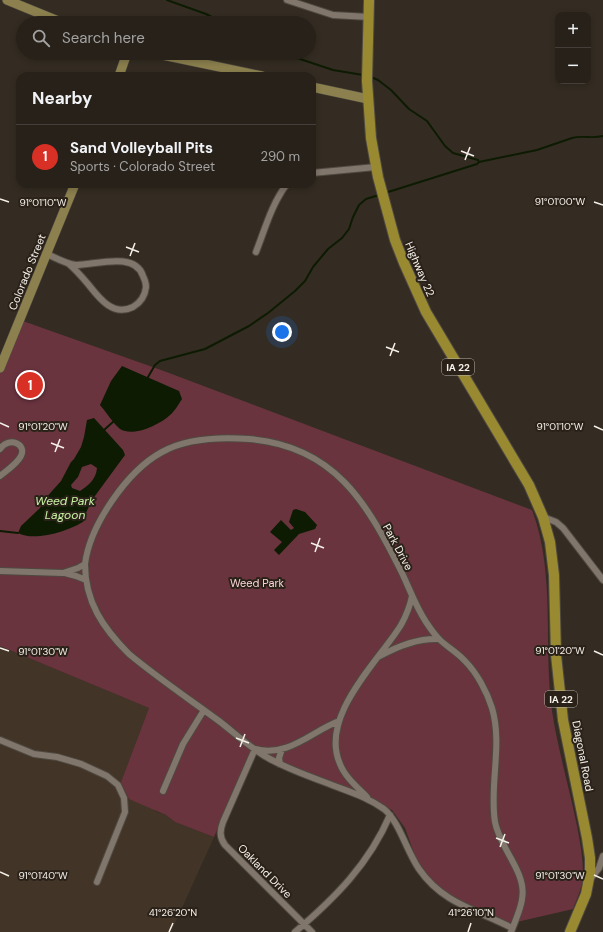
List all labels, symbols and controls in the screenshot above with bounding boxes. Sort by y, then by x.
map controls [555,12,591,84]
button: + [555,12,591,48]
search box [16,16,316,60]
icon: search [30,27,52,49]
text: Search here [62,28,145,48]
button: − [555,48,591,84]
text: Nearby [32,87,92,109]
text: Sand Volleyball Pits [70,138,213,158]
text: 1 [43,148,47,165]
text: 290 m [261,148,300,165]
text: Sports · Colorado Street [70,158,215,175]
text: 91°01'00"W [535,195,586,208]
text: 91°01'10"W [20,196,67,209]
street label: Colorado Street [5,232,49,312]
street label: Highway 22 [402,239,438,299]
your location [272,322,292,342]
road number: IA 22 [442,359,474,375]
pin: 1 [17,370,43,400]
text: 91°01'20"W [18,420,68,433]
text: 91°01'10"W [537,420,584,433]
water label: Weed Park Lagoon [35,493,96,523]
street label: Park Drive [380,521,416,573]
park label: Weed Park [230,576,285,590]
text: 91°01'20"W [535,644,585,657]
text: 91°01'30"W [18,645,68,658]
road number: IA 22 [545,691,577,707]
street label: Diagonal Road [569,719,597,793]
street label: Oakland Drive [235,841,295,901]
text: 91°01'40"W [18,869,68,882]
text: 91°01'30"W [535,869,585,882]
text: 41°26'20"N [149,906,197,919]
text: 41°26'10"N [448,906,494,919]

